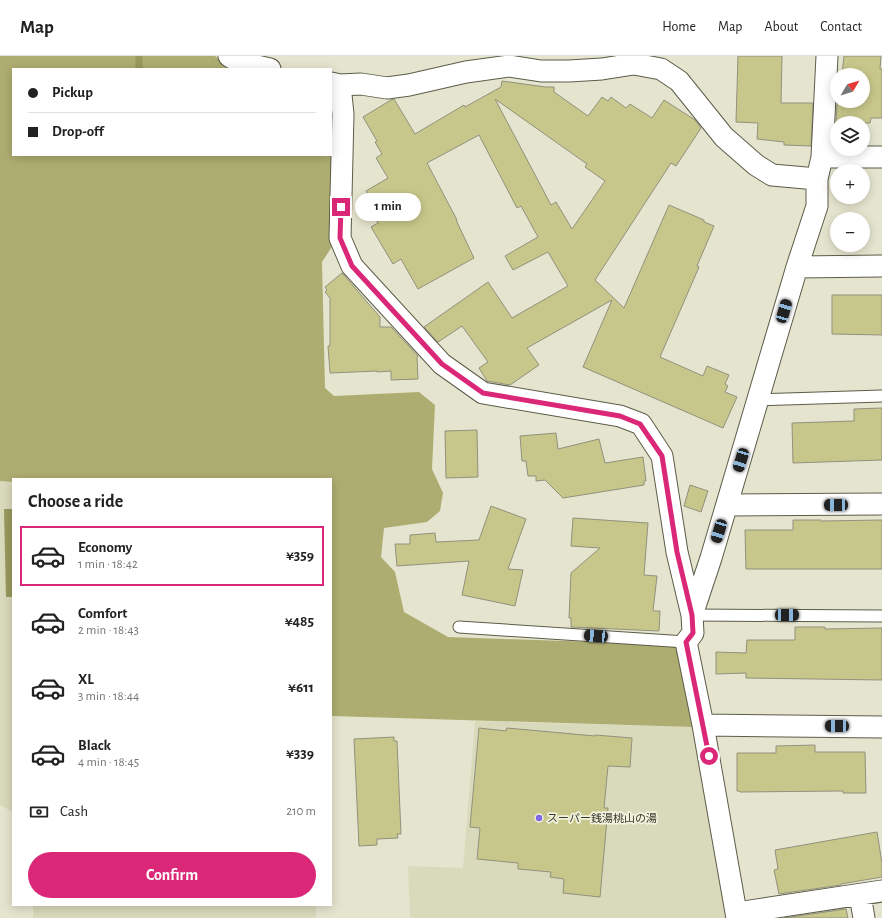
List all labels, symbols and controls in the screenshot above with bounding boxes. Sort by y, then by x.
text: Map [20,18,54,37]
text: Home [662,20,696,34]
text: Map [718,20,742,34]
text: About [764,20,798,34]
text: Contact [820,20,862,34]
north arrow [830,68,870,108]
map controls [830,68,870,252]
text: Pickup [52,85,93,100]
button: layers [830,116,870,156]
text: Drop-off [52,124,104,139]
button: + [830,164,870,204]
callout: 1 min [355,193,421,221]
route end [332,198,350,216]
text: 1 min [374,200,402,213]
button: − [830,212,870,252]
car [775,298,793,324]
car [732,447,750,473]
text: Choose a ride [28,493,123,511]
car [824,499,848,511]
car [710,518,728,544]
icon: car [30,538,66,574]
text: Economy [78,540,132,555]
text: ¥359 [286,548,314,563]
text: 1 min · 18:42 [78,558,138,571]
icon: car [30,604,66,640]
text: Comfort [78,606,127,621]
car [775,609,799,621]
text: ¥485 [285,614,314,629]
text: 2 min · 18:43 [78,624,139,637]
car [584,629,608,643]
icon: car [30,670,66,706]
text: XL [78,672,94,687]
text: ¥611 [288,680,314,695]
text: 3 min · 18:44 [78,690,139,703]
car [825,720,849,732]
icon: car [30,736,66,772]
text: Black [78,738,111,753]
text: ¥339 [286,746,314,761]
route start [700,747,718,765]
text: 4 min · 18:45 [78,756,139,769]
icon: cash [28,801,50,823]
text: Cash [60,804,88,819]
text: 210 m [286,805,316,818]
place label: スーパー銭湯桃山の湯 [547,812,657,824]
marker: スーパー銭湯桃山の湯 [534,813,544,823]
button: Confirm [28,852,316,898]

